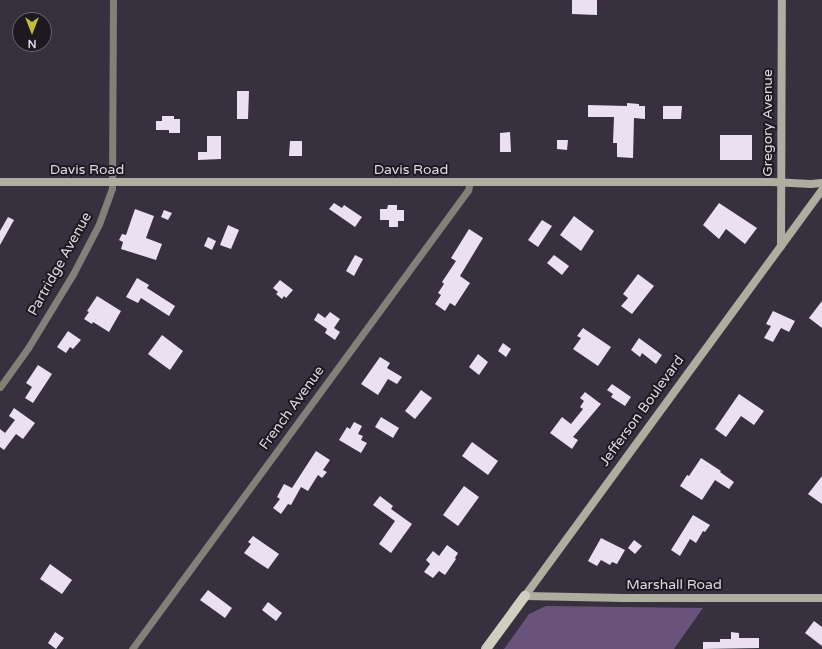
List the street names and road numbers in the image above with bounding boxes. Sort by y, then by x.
street label: Gregory Avenue [760,69,776,177]
street label: Davis Road [50,162,124,178]
street label: Davis Road [374,162,448,178]
street label: Partridge Avenue [25,209,95,319]
street label: Jefferson Boulevard [596,352,688,470]
street label: French Avenue [256,363,328,453]
street label: Marshall Road [626,577,722,593]

